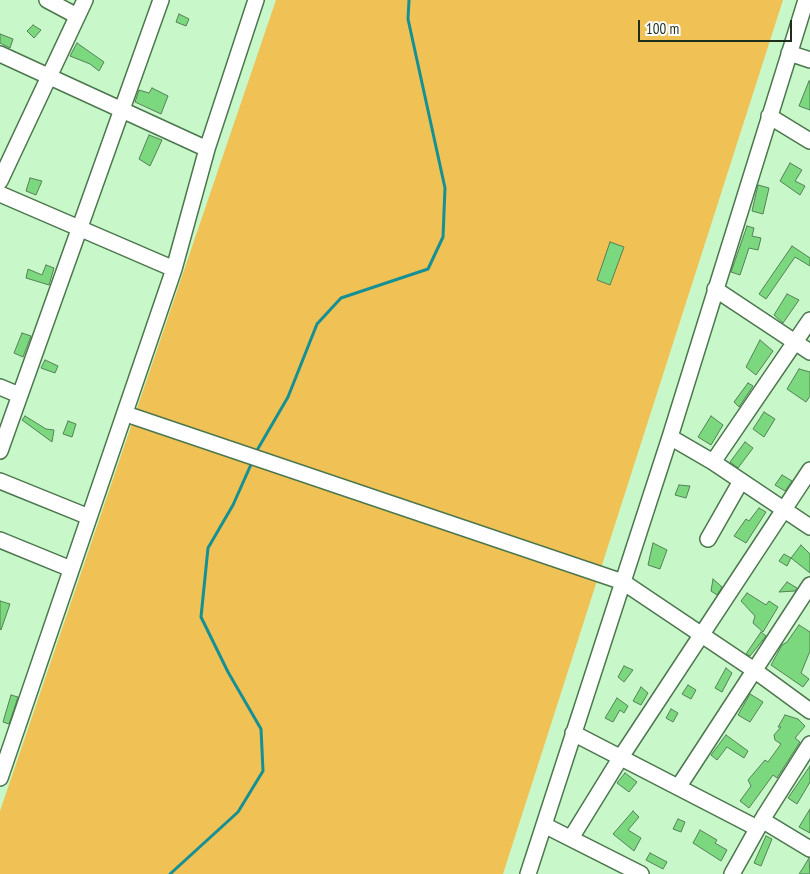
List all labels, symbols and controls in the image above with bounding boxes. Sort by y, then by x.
scale bar [640,10,794,42]
text: 100 m [646,19,679,38]

